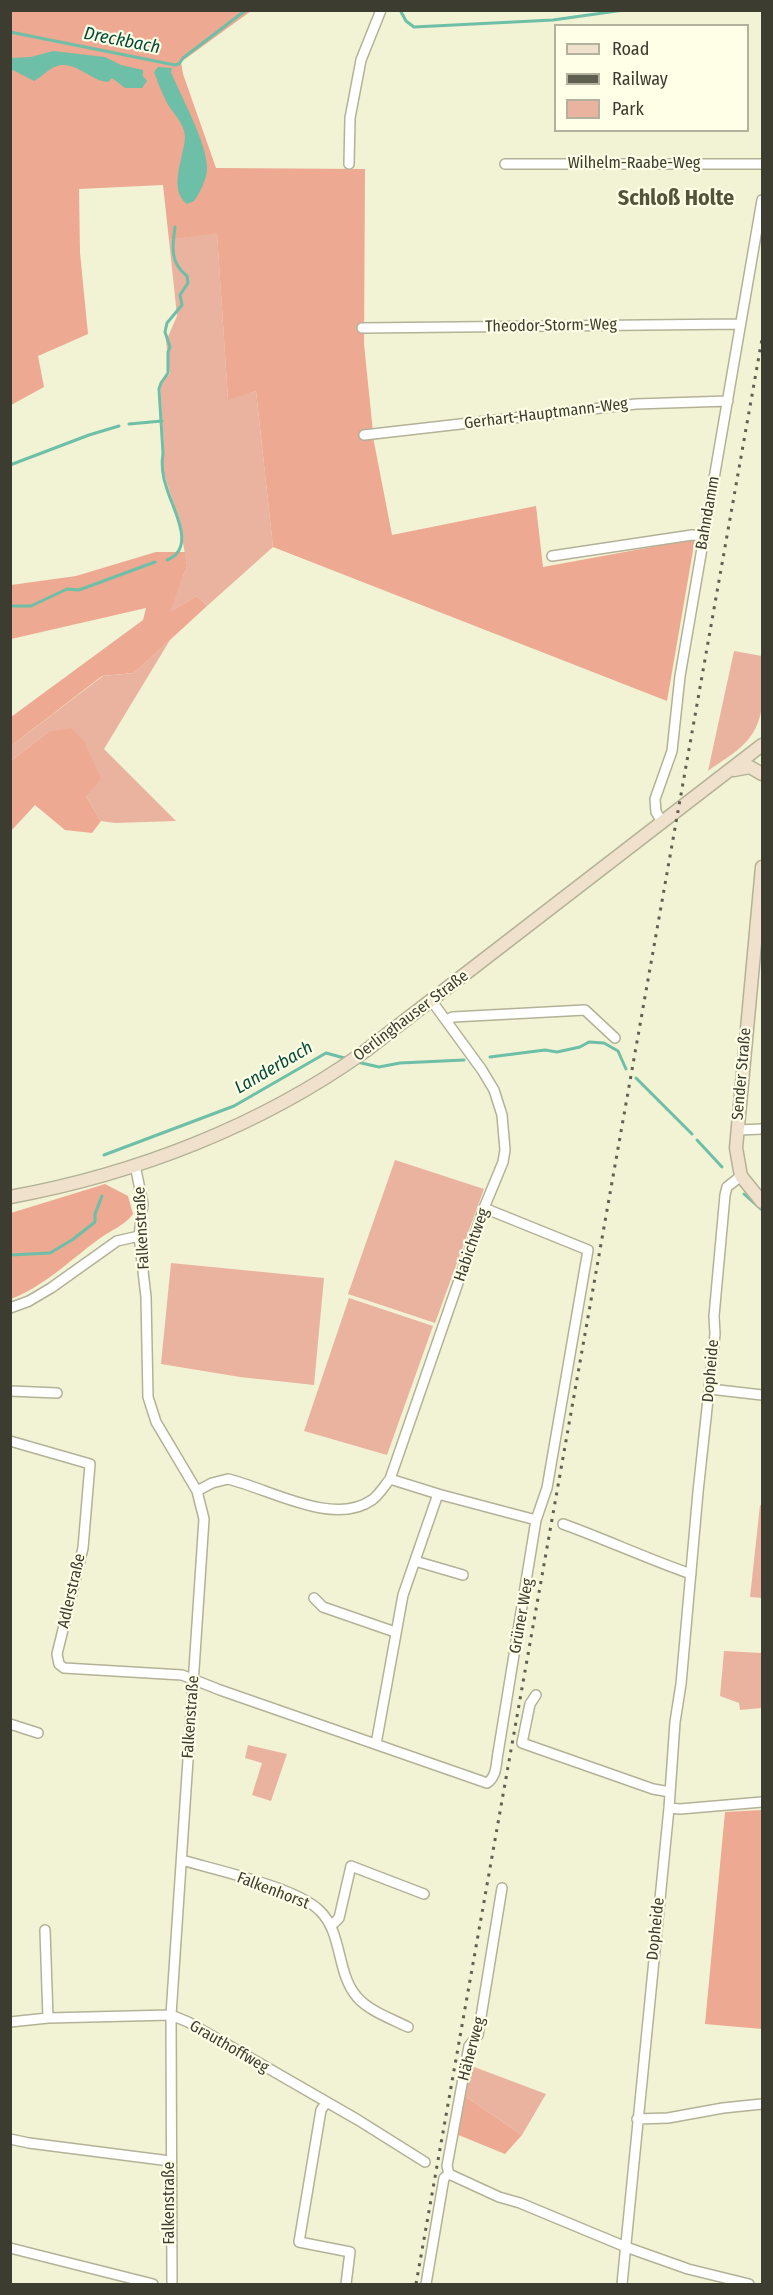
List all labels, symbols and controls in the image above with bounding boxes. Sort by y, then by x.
water label: Dreckbach [82,23,162,59]
legend [554,24,749,132]
text: Road [612,38,649,60]
text: Railway [612,68,668,90]
text: Park [612,98,644,120]
street label: Wilhelm-Raabe-Weg [568,154,700,174]
district label: Schloß Holte [618,186,734,212]
street label: Theodor-Storm-Weg [485,315,617,337]
street label: Gerhart-Hauptmann-Weg [463,394,629,434]
street label: Bahndamm [692,475,724,551]
street label: Oerlinghauser Straße [350,966,472,1066]
street label: Sender Straße [728,1027,756,1121]
water label: Landerbach [231,1037,317,1099]
street label: Falkenstraße [130,1186,154,1270]
street label: Habichtweg [450,1206,494,1284]
street label: Dopheide [699,1339,723,1403]
street label: Adlerstraße [54,1552,90,1630]
street label: Grüner Weg [506,1577,538,1655]
street label: Falkenstraße [179,1675,203,1759]
street label: Falkenhorst [234,1868,312,1914]
street label: Dopheide [643,1897,669,1961]
street label: Häherweg [454,2015,490,2083]
street label: Grauthoffweg [186,2017,272,2077]
street label: Falkenstraße [160,2161,180,2245]

